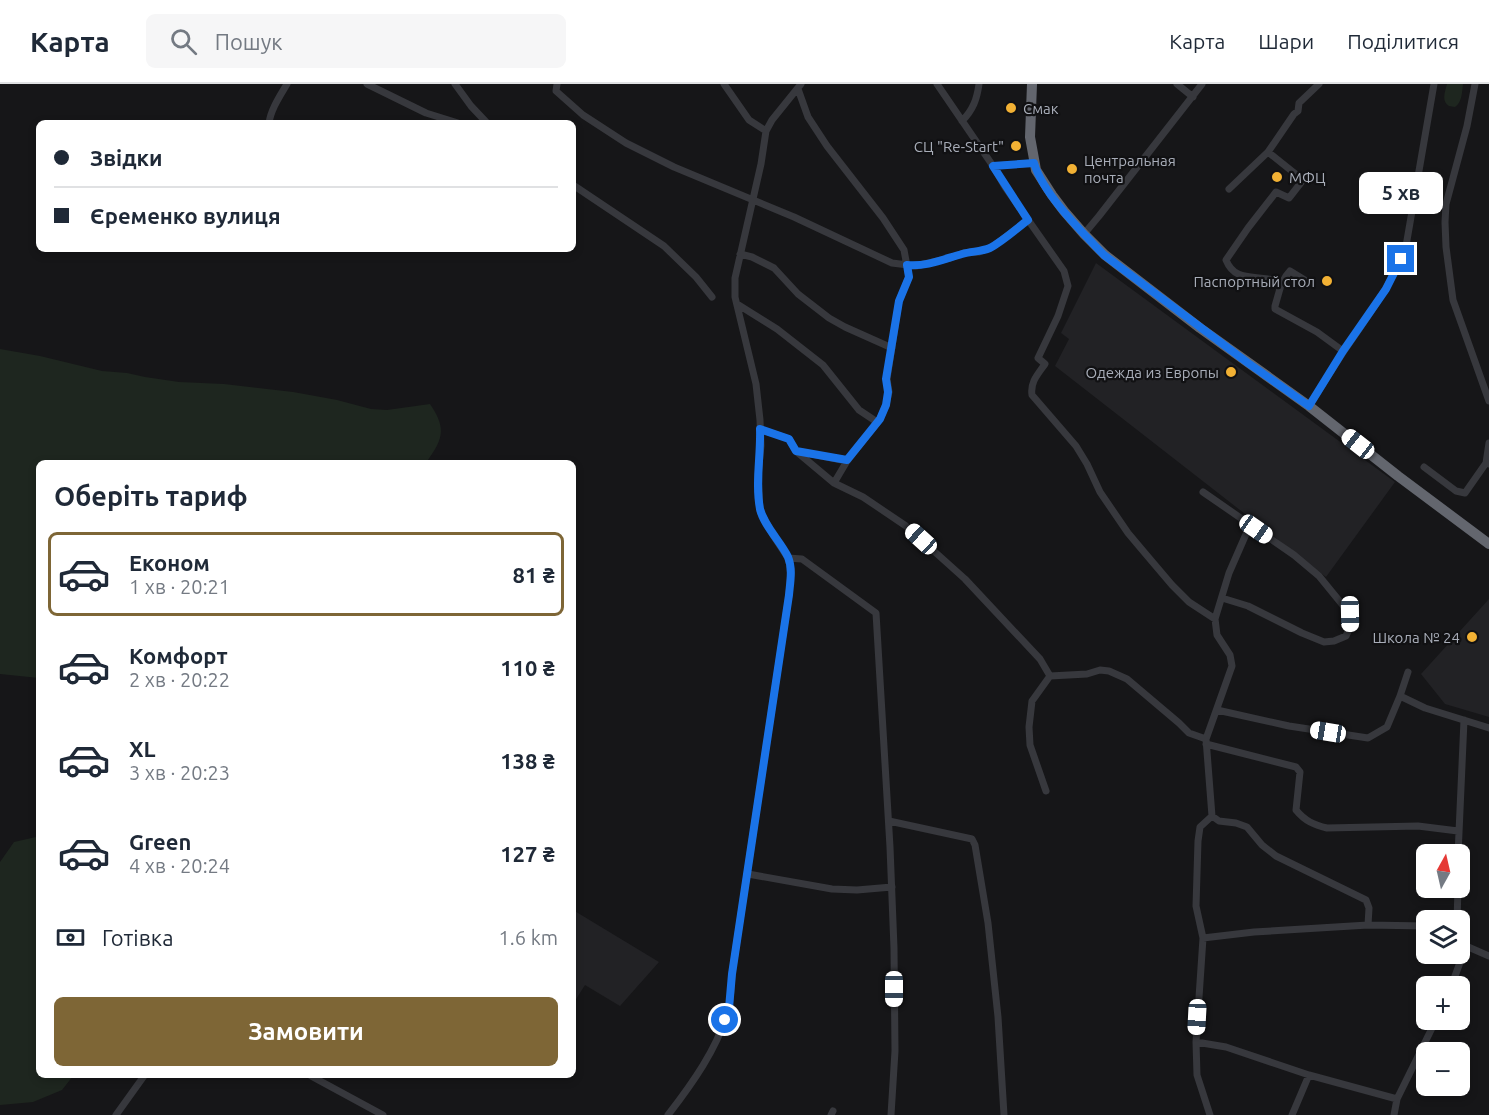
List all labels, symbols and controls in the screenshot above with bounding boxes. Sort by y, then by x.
search box [146,14,566,68]
icon: search [167,25,200,58]
text: Карта [30,26,110,57]
text: Пошук [215,29,283,54]
text: Карта [1169,29,1225,53]
text: Шари [1258,29,1314,53]
text: Поділитися [1347,29,1459,53]
place label: Смак [1023,100,1059,117]
marker: Смак [1004,101,1018,115]
place label: СЦ "Re-Start" [914,138,1004,155]
marker: СЦ "Re-Start" [1009,139,1023,153]
text: Звідки [90,145,163,170]
place label: Центральная почта [1084,152,1176,186]
marker: Центральная почта [1065,162,1079,176]
place label: МФЦ [1289,169,1326,186]
marker: МФЦ [1270,170,1284,184]
callout: 5 хв [1359,172,1443,214]
text: 5 хв [1382,181,1420,204]
text: Єременко вулиця [90,203,281,228]
route end [1387,245,1414,272]
place label: Паспортный стол [1194,273,1315,290]
marker: Паспортный стол [1320,274,1334,288]
place label: Одежда из Европы [1086,364,1219,381]
marker: Одежда из Европы [1224,365,1238,379]
car [1338,426,1378,462]
text: Оберіть тариф [54,481,248,511]
car [1236,511,1276,547]
car [902,520,940,558]
icon: car [57,547,111,601]
text: Економ [129,550,210,575]
text: 81 ₴ [513,562,555,587]
text: 1 хв · 20:21 [129,575,230,598]
car [1341,596,1359,632]
place label: Школа № 24 [1372,629,1460,646]
marker: Школа № 24 [1465,630,1479,644]
icon: car [57,640,111,694]
text: Комфорт [129,643,228,668]
text: 110 ₴ [500,655,555,680]
text: 2 хв · 20:22 [129,668,230,691]
car [1309,720,1347,744]
icon: car [57,733,111,787]
text: XL [129,736,156,761]
text: 138 ₴ [500,748,555,773]
text: 3 хв · 20:23 [129,761,230,784]
icon: car [57,826,111,880]
text: Green [129,829,191,854]
text: 127 ₴ [500,841,555,866]
north arrow [1416,844,1470,898]
map controls [1416,844,1470,1096]
text: 4 хв · 20:24 [129,854,230,877]
button: layers [1416,910,1470,964]
icon: cash [54,921,87,954]
text: Готівка [102,925,173,950]
text: 1.6 km [499,926,558,949]
car [885,971,903,1007]
button: + [1416,976,1470,1030]
button: Замовити [54,997,558,1066]
car [1187,999,1207,1035]
route start [711,1006,738,1033]
button: − [1416,1042,1470,1096]

